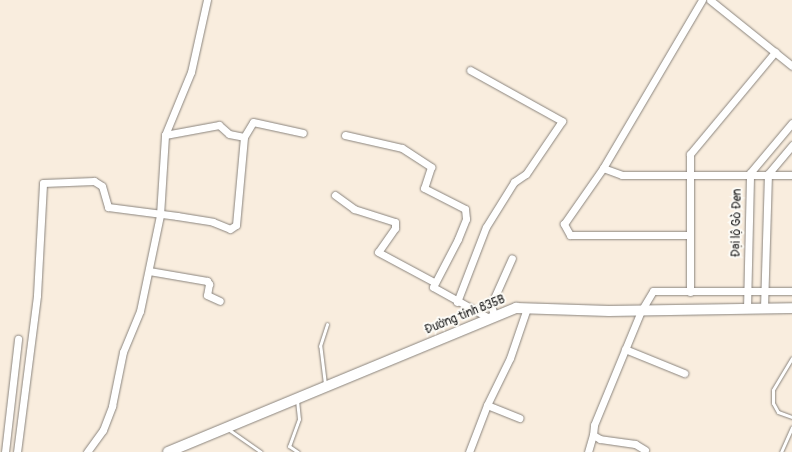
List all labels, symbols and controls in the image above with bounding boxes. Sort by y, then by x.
street label: Đại lộ Gò Đen [729,189,745,257]
street label: Đường tỉnh 835B [423,292,507,338]

